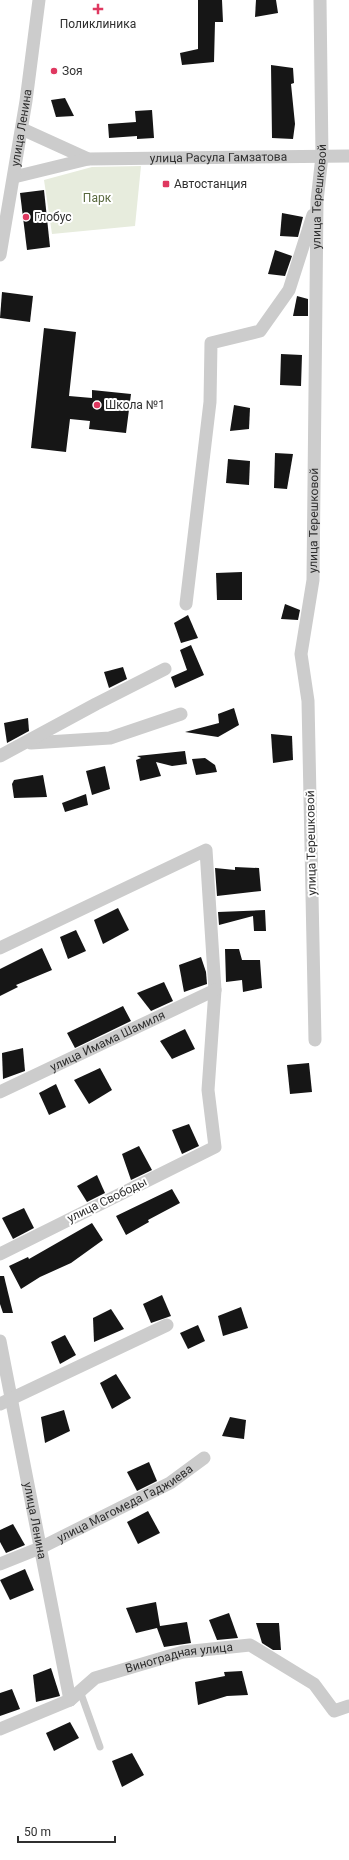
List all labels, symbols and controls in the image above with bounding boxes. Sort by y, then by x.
marker: Поликлиника [92,3,104,15]
place label: Поликлиника [60,17,136,31]
place label: Зоя [62,64,83,78]
marker: Зоя [49,66,59,76]
street label: улица Ленина [8,88,34,167]
street label: улица Терешковой [309,144,329,249]
street label: улица Расула Гамзатова [150,150,287,165]
place label: Автостанция [174,177,247,191]
marker: Автостанция [161,179,171,189]
park label: Парк [83,191,112,205]
place label: Глобус [34,210,72,224]
marker: Глобус [21,212,31,222]
place label: Школа №1 [105,398,165,412]
marker: Школа №1 [92,400,102,410]
street label: улица Терешковой [306,468,321,573]
street label: улица Терешковой [303,790,319,896]
street label: улица Имама Шамиля [48,1008,167,1074]
street label: улица Свободы [65,1175,149,1225]
street label: улица Магомеда Гаджиева [55,1462,196,1545]
street label: улица Ленина [21,1481,49,1560]
street label: Виноградная улица [124,1640,234,1676]
scale bar [18,1818,115,1844]
text: 50 m [24,1825,51,1839]

